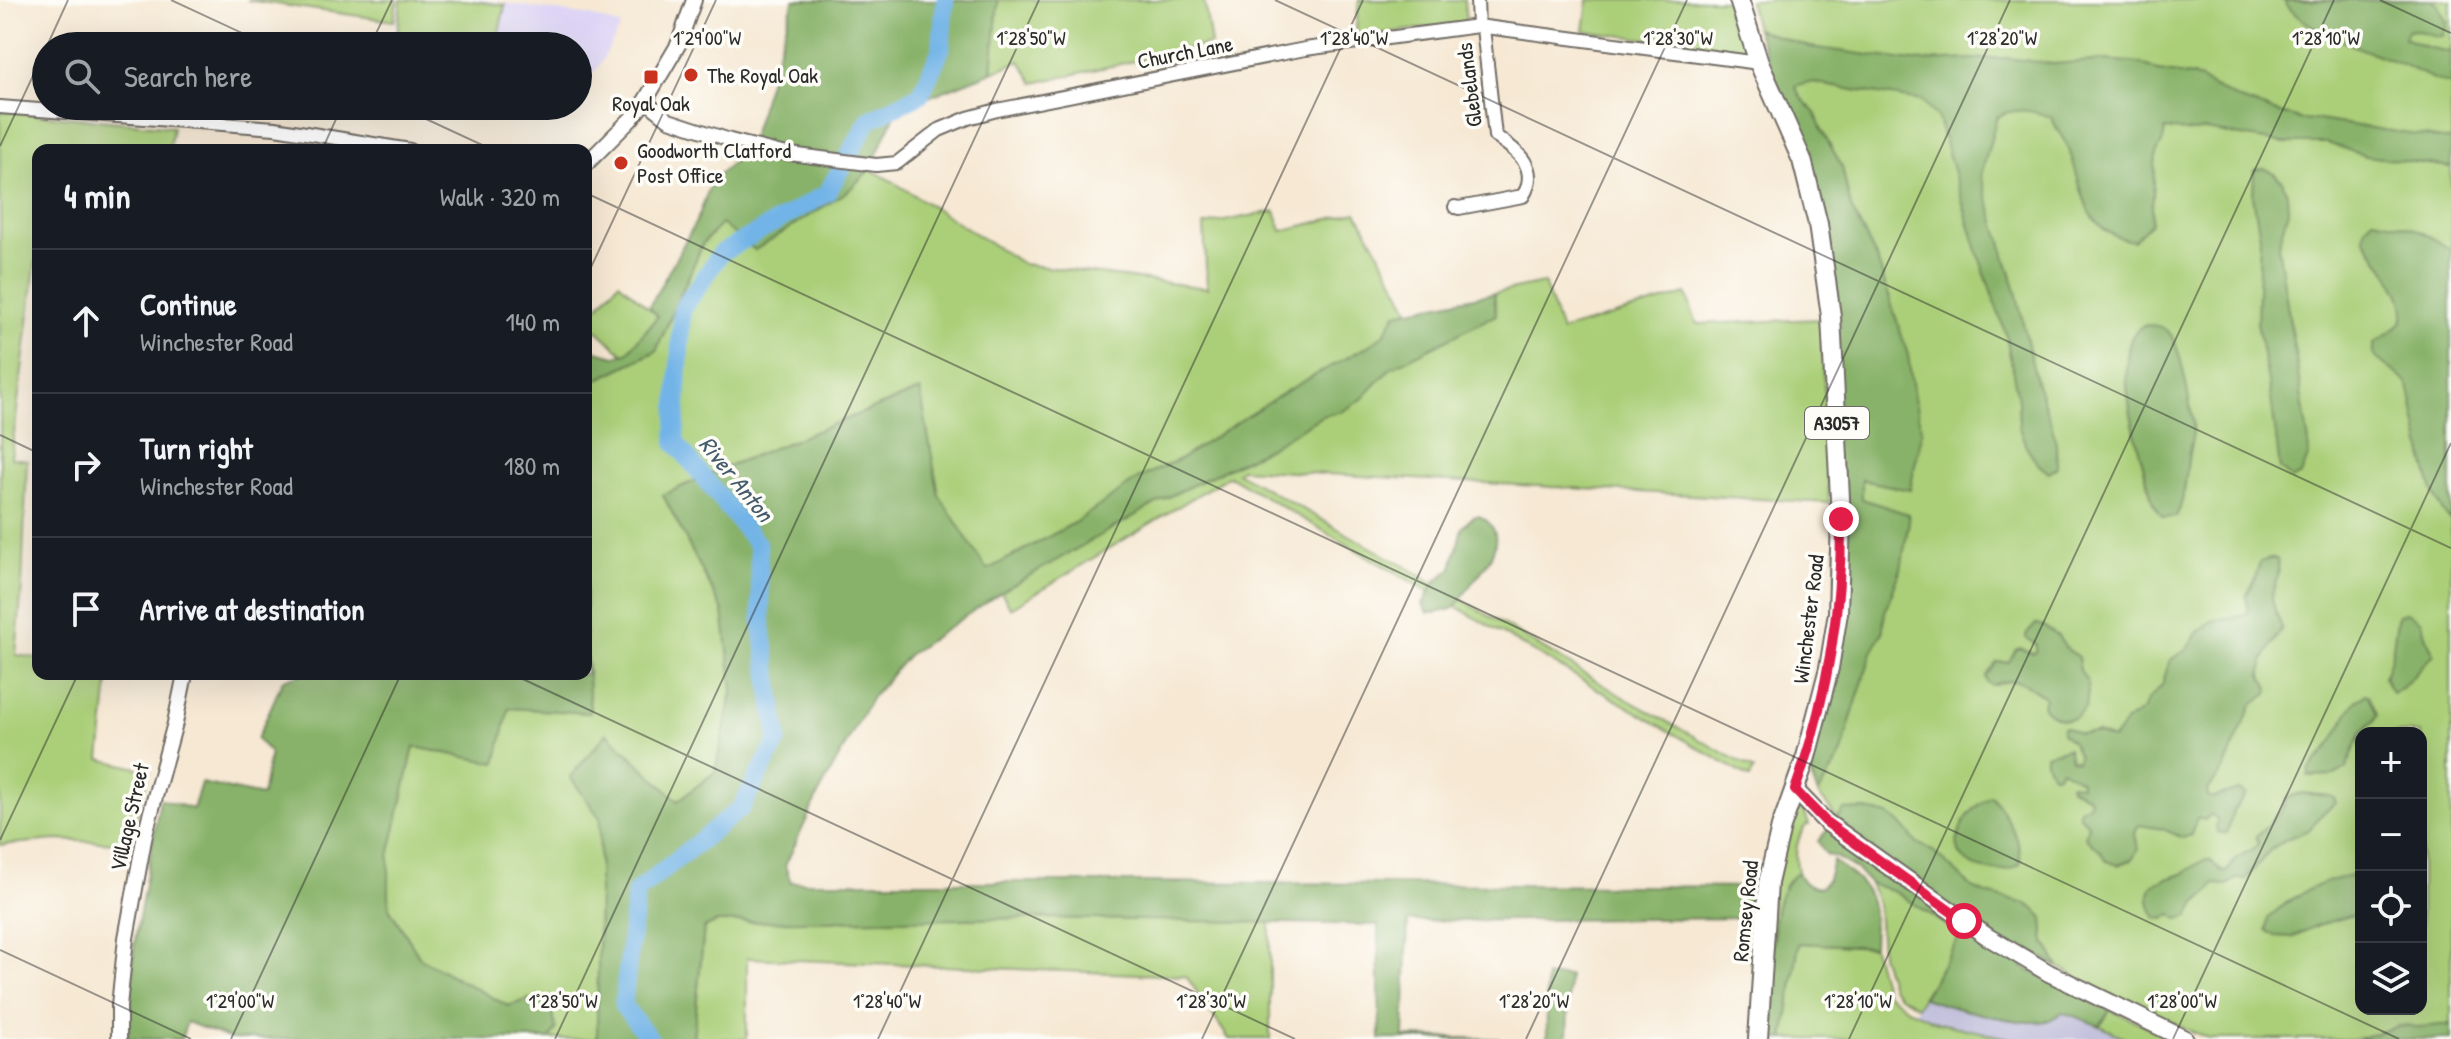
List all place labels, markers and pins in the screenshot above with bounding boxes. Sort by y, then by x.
place label: The Royal Oak [707,60,818,90]
marker: The Royal Oak [682,66,700,84]
marker: Royal Oak [642,68,660,86]
place label: Royal Oak [612,88,690,118]
place label: Goodworth Clatford Post Office [637,135,792,190]
marker: Goodworth Clatford Post Office [612,154,630,172]

